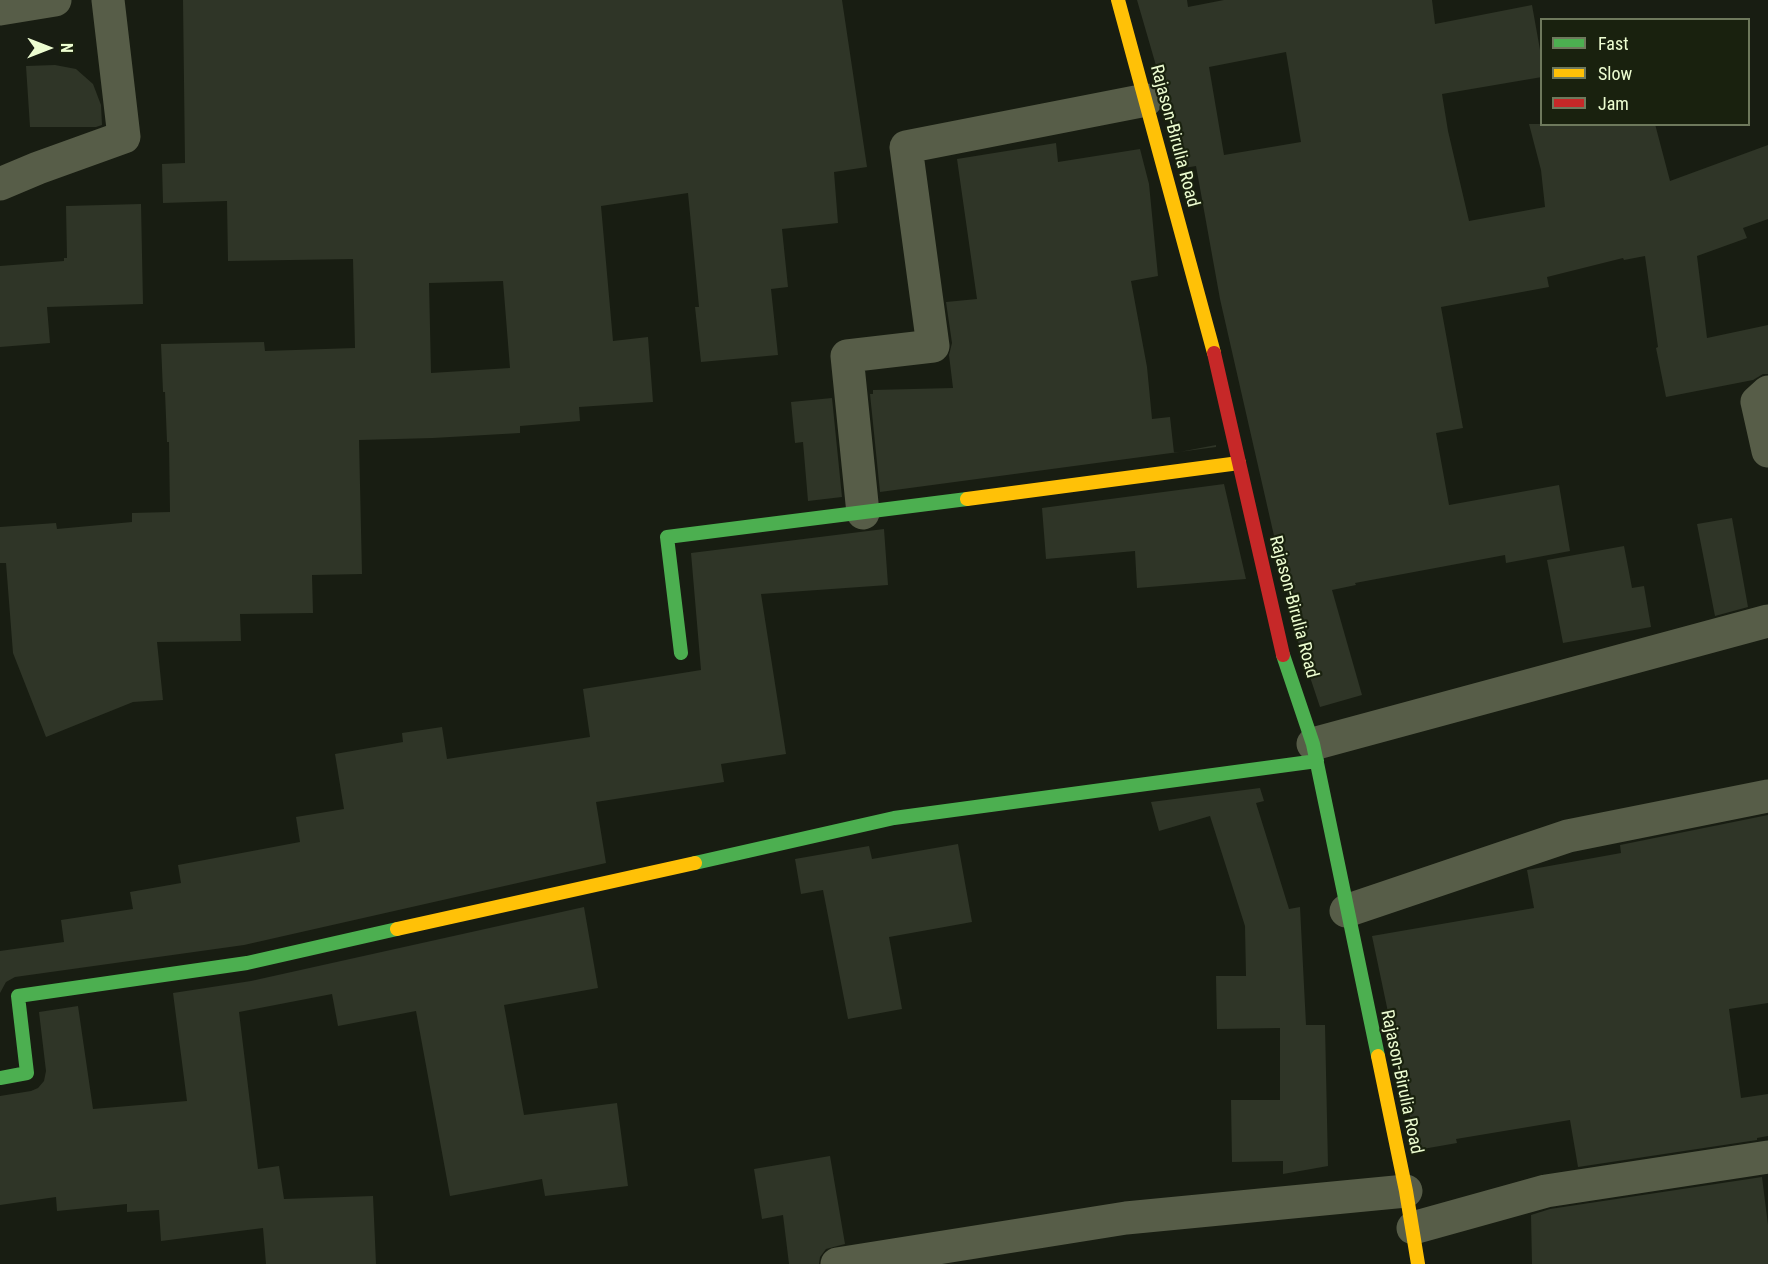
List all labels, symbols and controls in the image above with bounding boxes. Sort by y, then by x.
north arrow [18,18,78,78]
legend [1540,18,1750,126]
text: Fast [1598,33,1629,54]
text: N [57,43,76,53]
street label: Rajason-Birulia Road [1145,62,1203,210]
text: Slow [1598,63,1632,84]
text: Jam [1598,93,1629,114]
street label: Rajason-Birulia Road [1264,533,1322,681]
street label: Rajason-Birulia Road [1375,1008,1427,1156]

